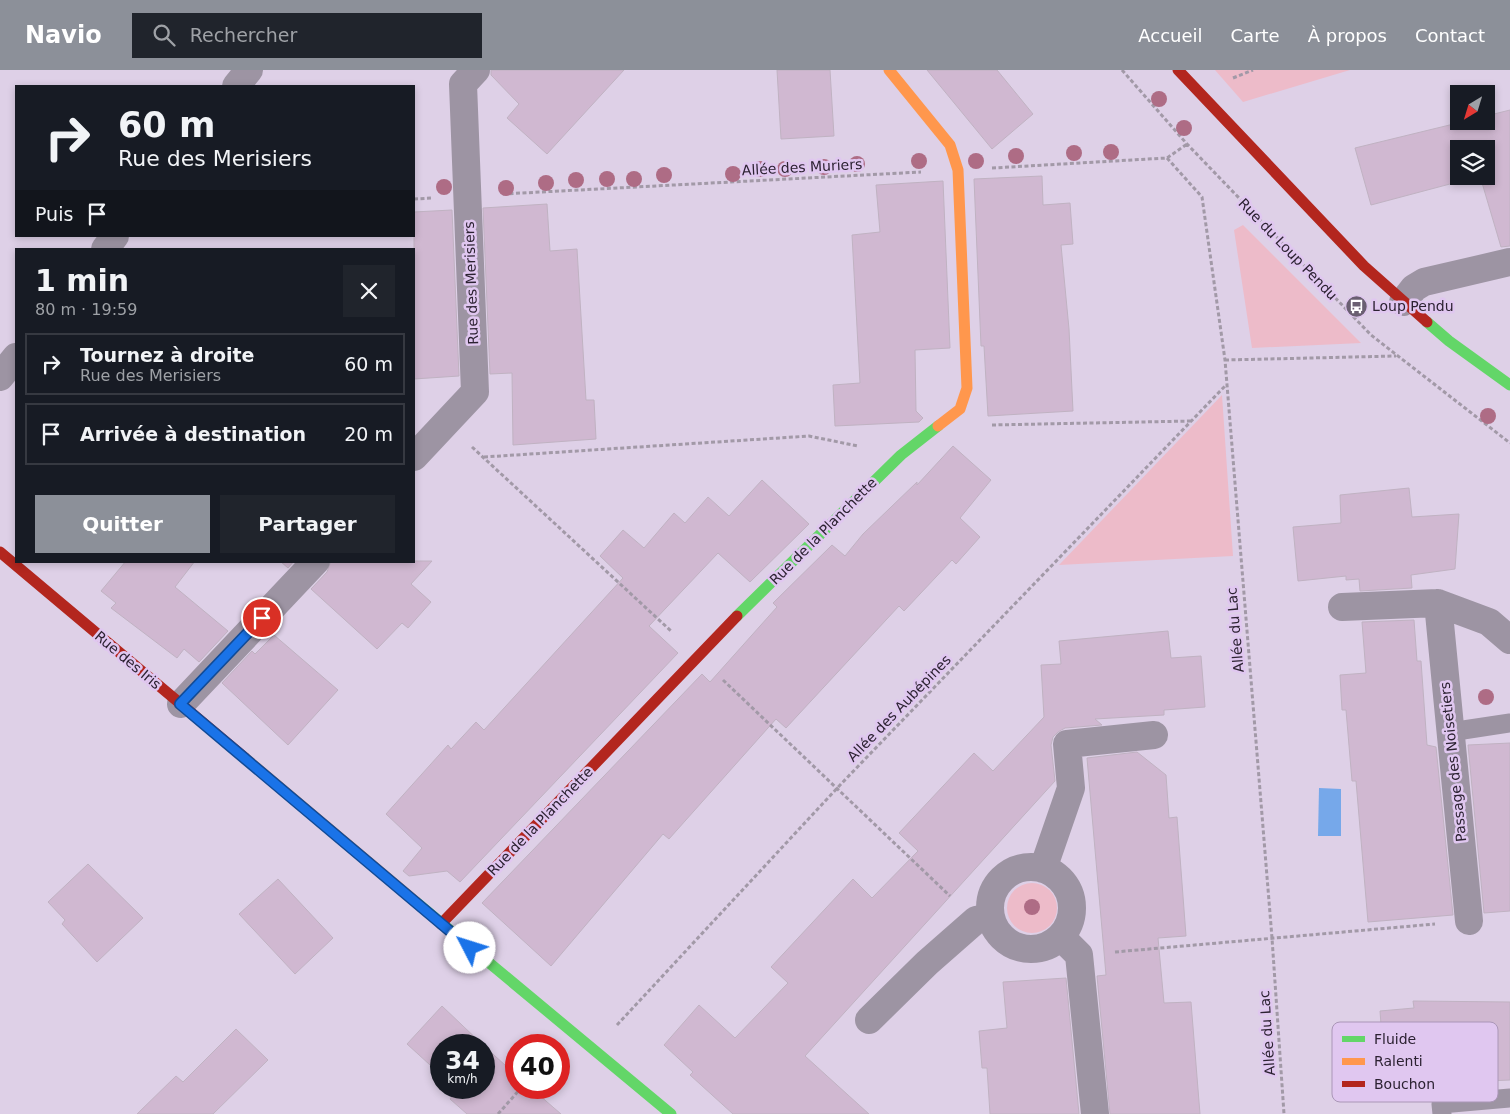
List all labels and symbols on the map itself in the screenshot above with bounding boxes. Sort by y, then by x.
north arrow [1450,85,1495,130]
street label: Allée des Muriers [741,156,863,178]
street label: Rue du Loup Pendu [1235,195,1341,303]
street label: Rue des Merisiers [461,221,481,345]
bus stop icon: Loup Pendu [1344,294,1368,318]
place label: Loup Pendu [1372,298,1454,314]
street label: Rue de la Planchette [766,474,880,588]
street label: Allée du Lac [1223,587,1247,673]
pin [241,597,283,639]
street label: Rue des Iris [92,628,164,692]
street label: Allée des Aubépines [844,651,954,765]
street label: Passage des Noisetiers [1437,681,1469,843]
street label: Rue de la Planchette [484,763,596,879]
position arrow [443,921,495,973]
street label: Allée du Lac [1256,990,1278,1076]
legend [1332,1022,1498,1102]
text: Fluide [1374,1031,1416,1047]
speed limit sign: 40 [505,1034,570,1099]
text: Ralenti [1374,1053,1423,1069]
text: Bouchon [1374,1076,1435,1092]

